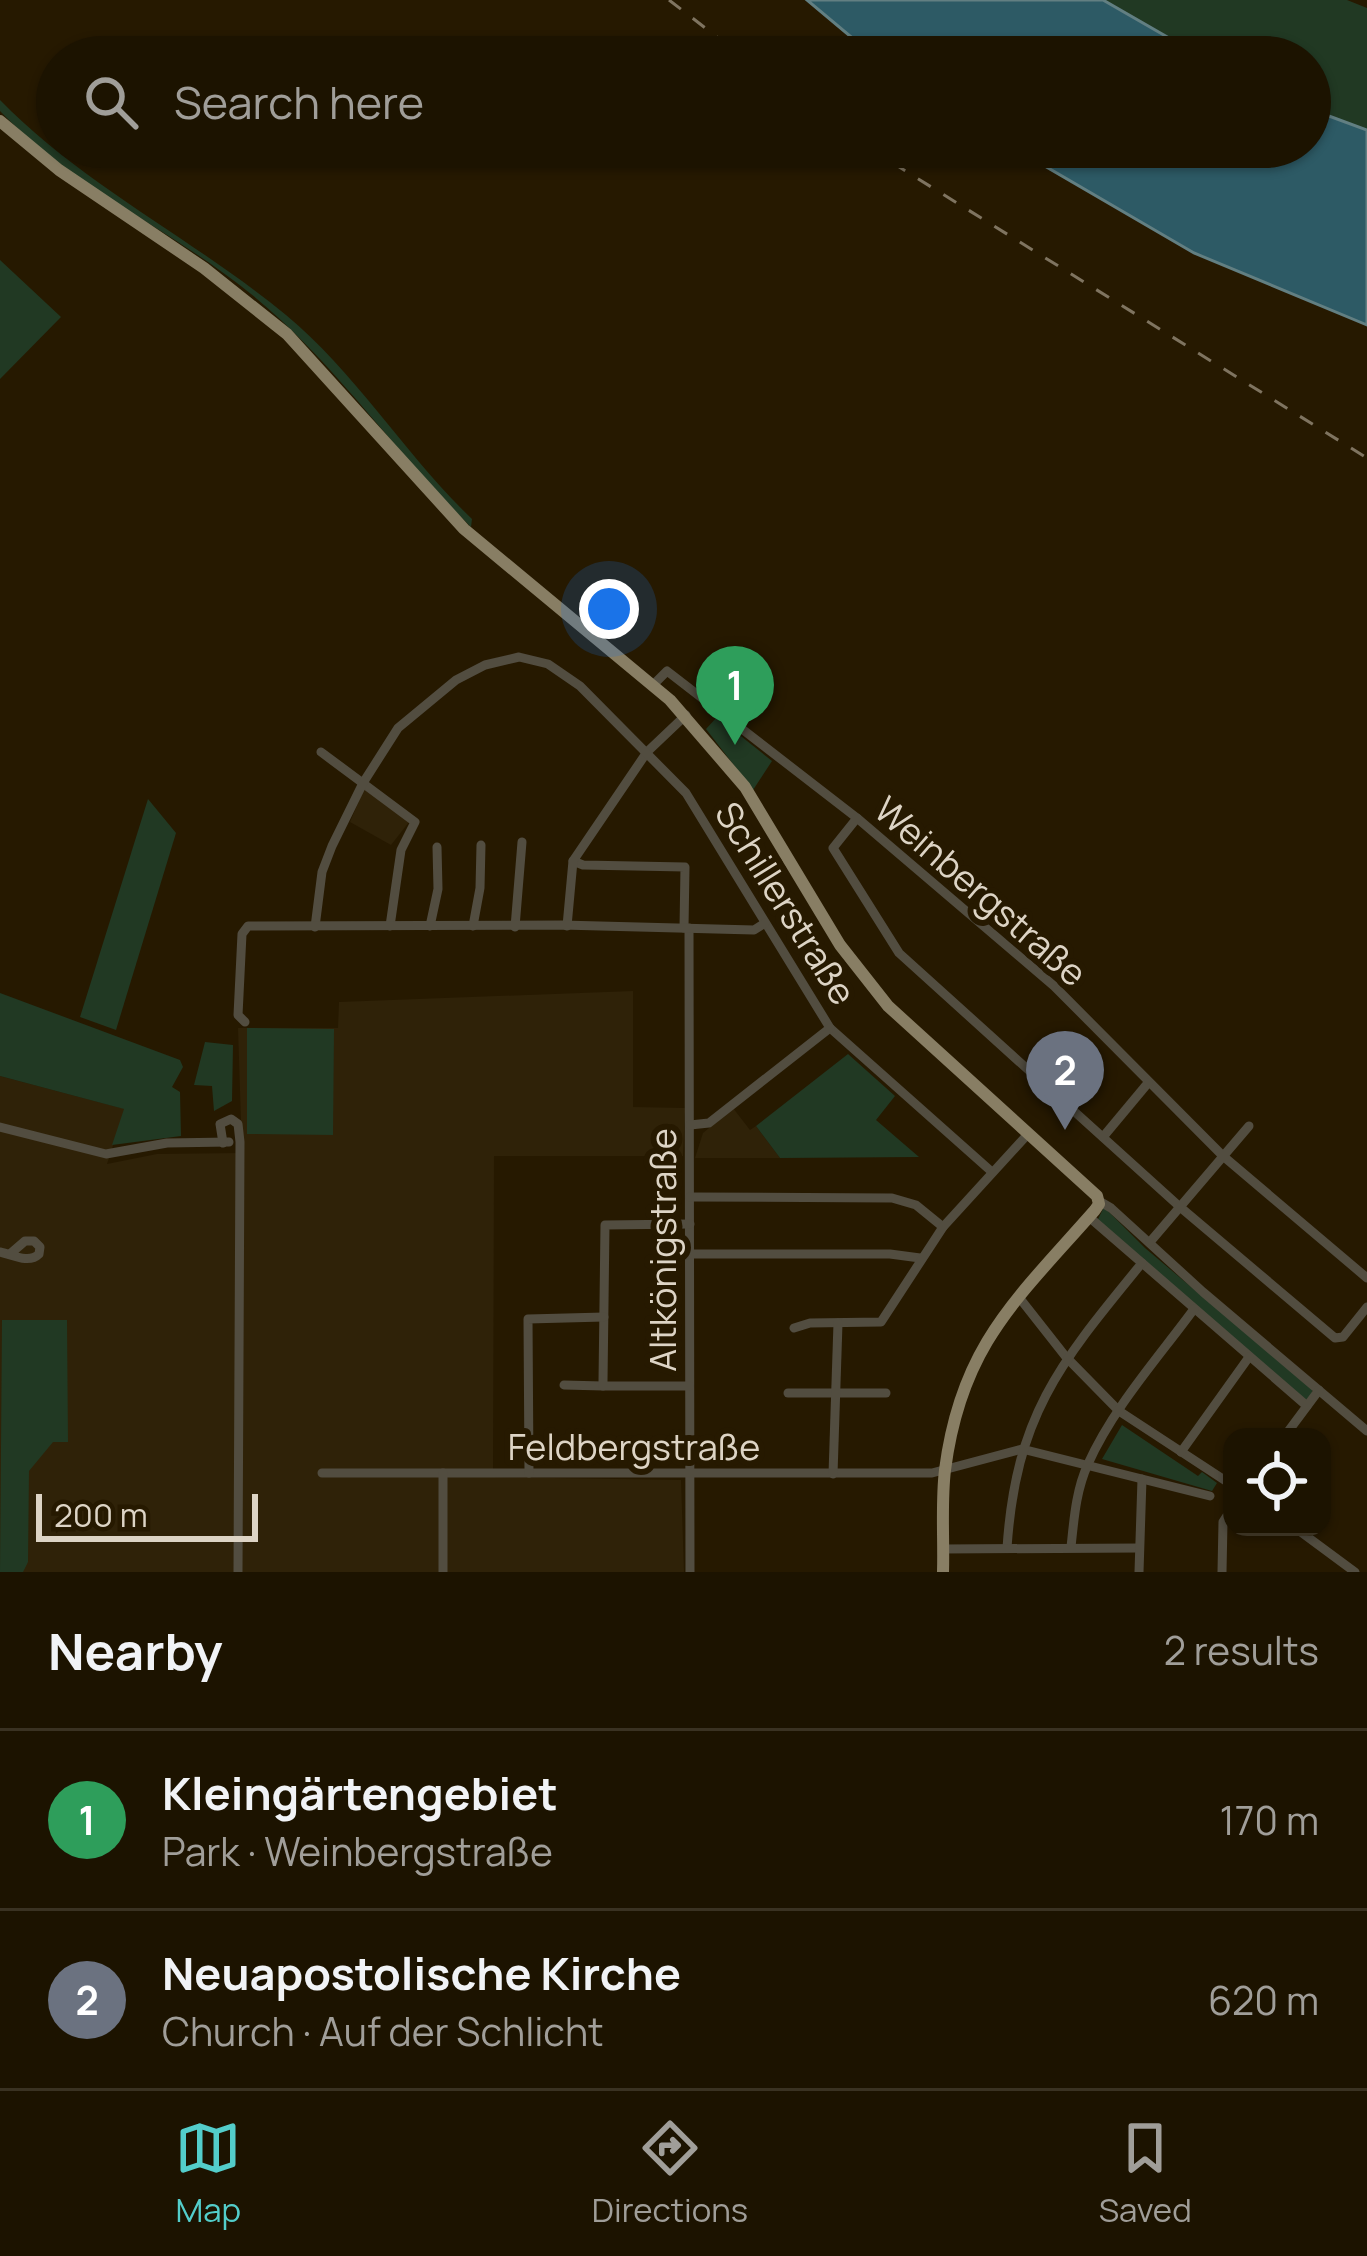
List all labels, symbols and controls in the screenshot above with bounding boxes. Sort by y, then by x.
search box [36,36,1331,168]
icon: search [78,69,144,135]
text: Search here [174,71,424,133]
your location [579,579,639,639]
pin: 1 [696,646,774,745]
street label: Weinbergstraße [864,785,1098,997]
street label: Schillerstraße [704,792,868,1014]
pin: 2 [1026,1031,1104,1130]
street label: Altkönigstraße [638,1128,687,1372]
street label: Feldbergstraße [508,1422,760,1471]
map controls [1223,1428,1331,1536]
button: locate [1223,1428,1331,1536]
scale bar [36,1488,258,1541]
text: 200 m [54,1492,148,1537]
text: Nearby [48,1616,223,1685]
text: 2 results [1164,1623,1319,1677]
text: Kleingärtengebiet [162,1762,558,1824]
text: 1 [78,1793,96,1847]
text: 170 m [1220,1793,1319,1847]
text: Park · Weinbergstraße [162,1824,553,1878]
text: Neuapostolische Kirche [162,1942,681,2004]
text: 2 [75,1973,99,2027]
text: 620 m [1208,1973,1319,2027]
text: Church · Auf der Schlicht [162,2004,604,2058]
tab: Map [175,2115,241,2232]
tab: Directions [592,2115,748,2232]
tab: Saved [1099,2115,1192,2232]

